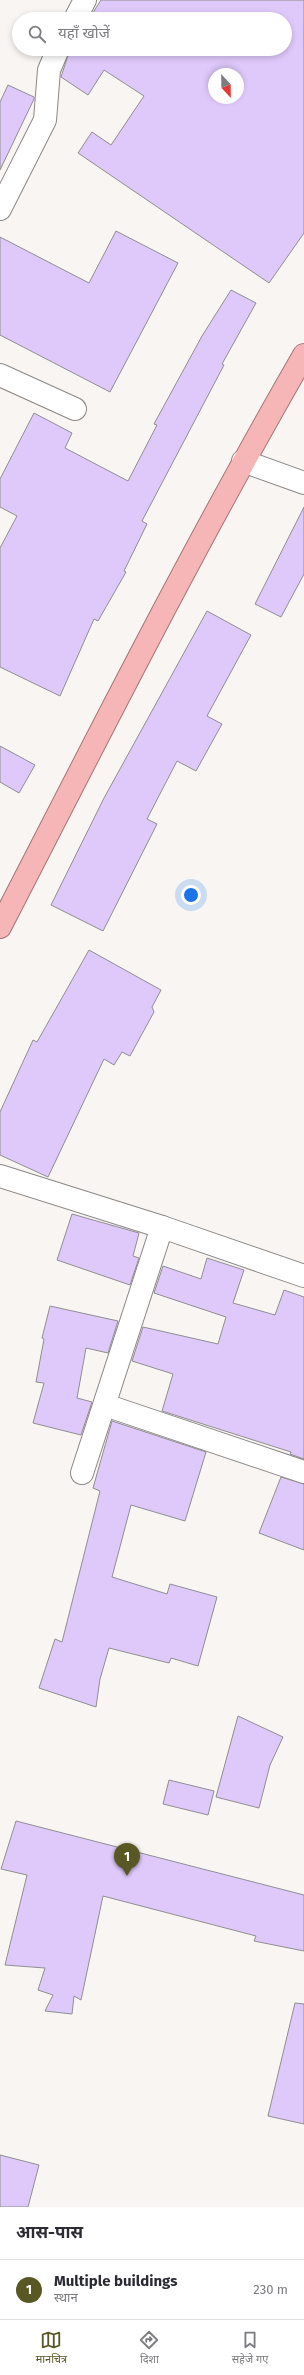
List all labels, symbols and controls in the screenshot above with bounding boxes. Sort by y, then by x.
search box [12,12,292,56]
icon: search [26,23,48,45]
text: यहाँ खोजें [58,24,110,42]
north arrow [208,68,244,104]
your location [181,885,201,905]
pin: 1 [114,1843,140,1876]
text: आस-पास [16,2222,83,2243]
text: Multiple buildings [54,2272,177,2290]
text: 1 [26,2282,32,2297]
text: 230 m [253,2282,288,2297]
text: स्थान [54,2290,78,2305]
tab: मानचित्र [36,2329,67,2367]
tab: दिशा [138,2329,160,2367]
tab: सहेजे गए [232,2329,268,2367]

